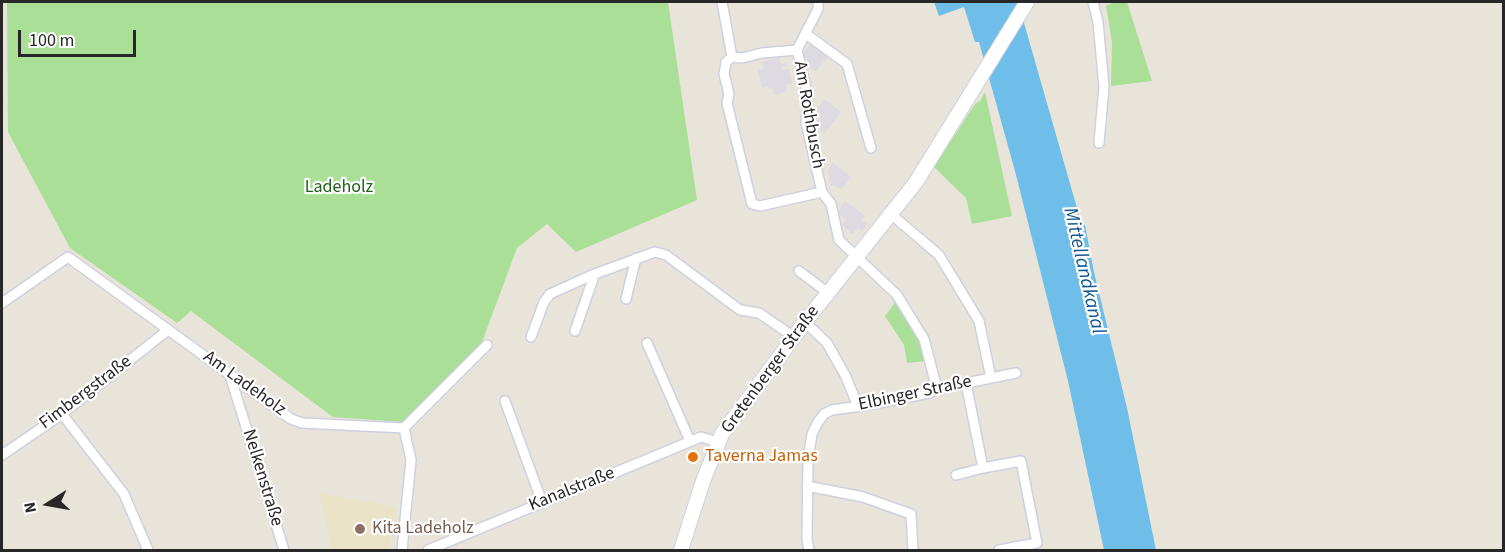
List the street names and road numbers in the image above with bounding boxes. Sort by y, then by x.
street label: Am Rothbusch [788,59,828,171]
street label: Gretenberger Straße [717,302,825,438]
street label: Am Ladeholz [198,347,290,421]
street label: Fimbergstraße [36,351,136,435]
street label: Elbinger Straße [856,371,974,417]
street label: Nelkenstraße [237,427,287,529]
street label: Kanalstraße [526,463,618,517]

